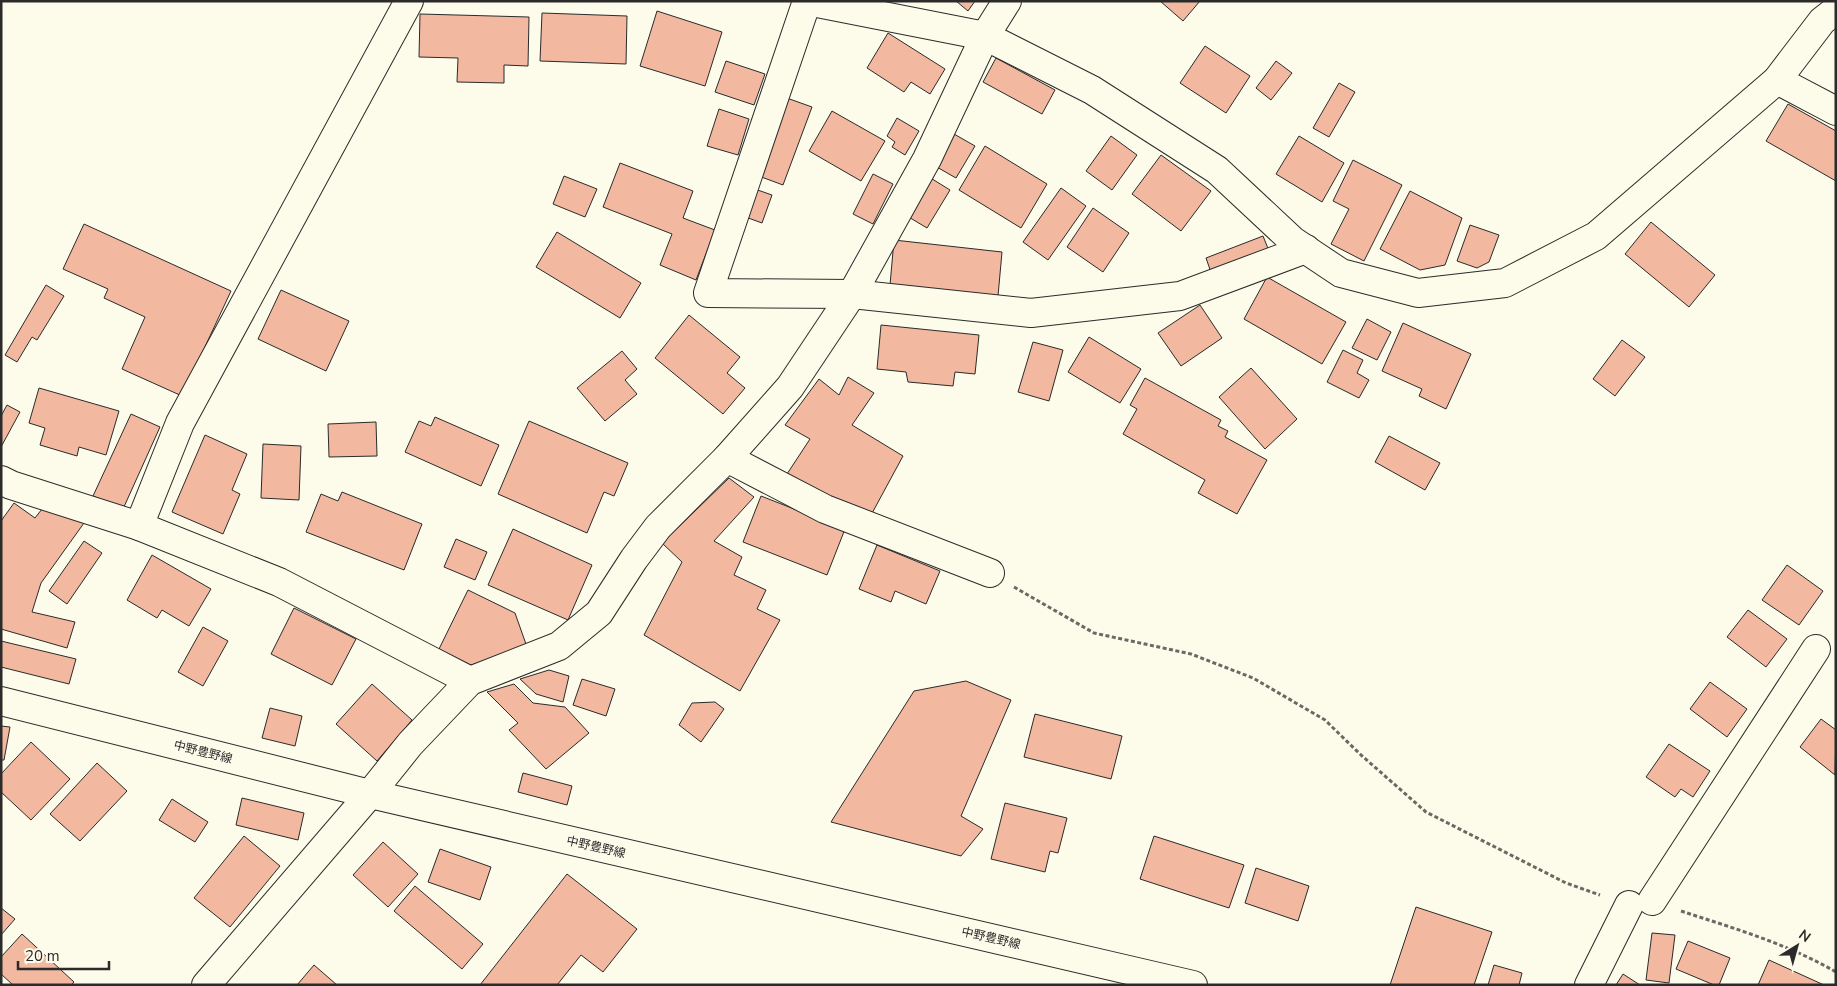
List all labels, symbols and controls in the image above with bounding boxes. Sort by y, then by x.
street label: 中野豊野線 [172,737,234,767]
street label: 中野豊野線 [565,832,627,862]
north arrow [1772,921,1822,971]
street label: 中野豊野線 [960,923,1022,953]
text: N [1795,925,1814,947]
scale bar [18,938,109,970]
text: 20 m [25,946,60,966]

